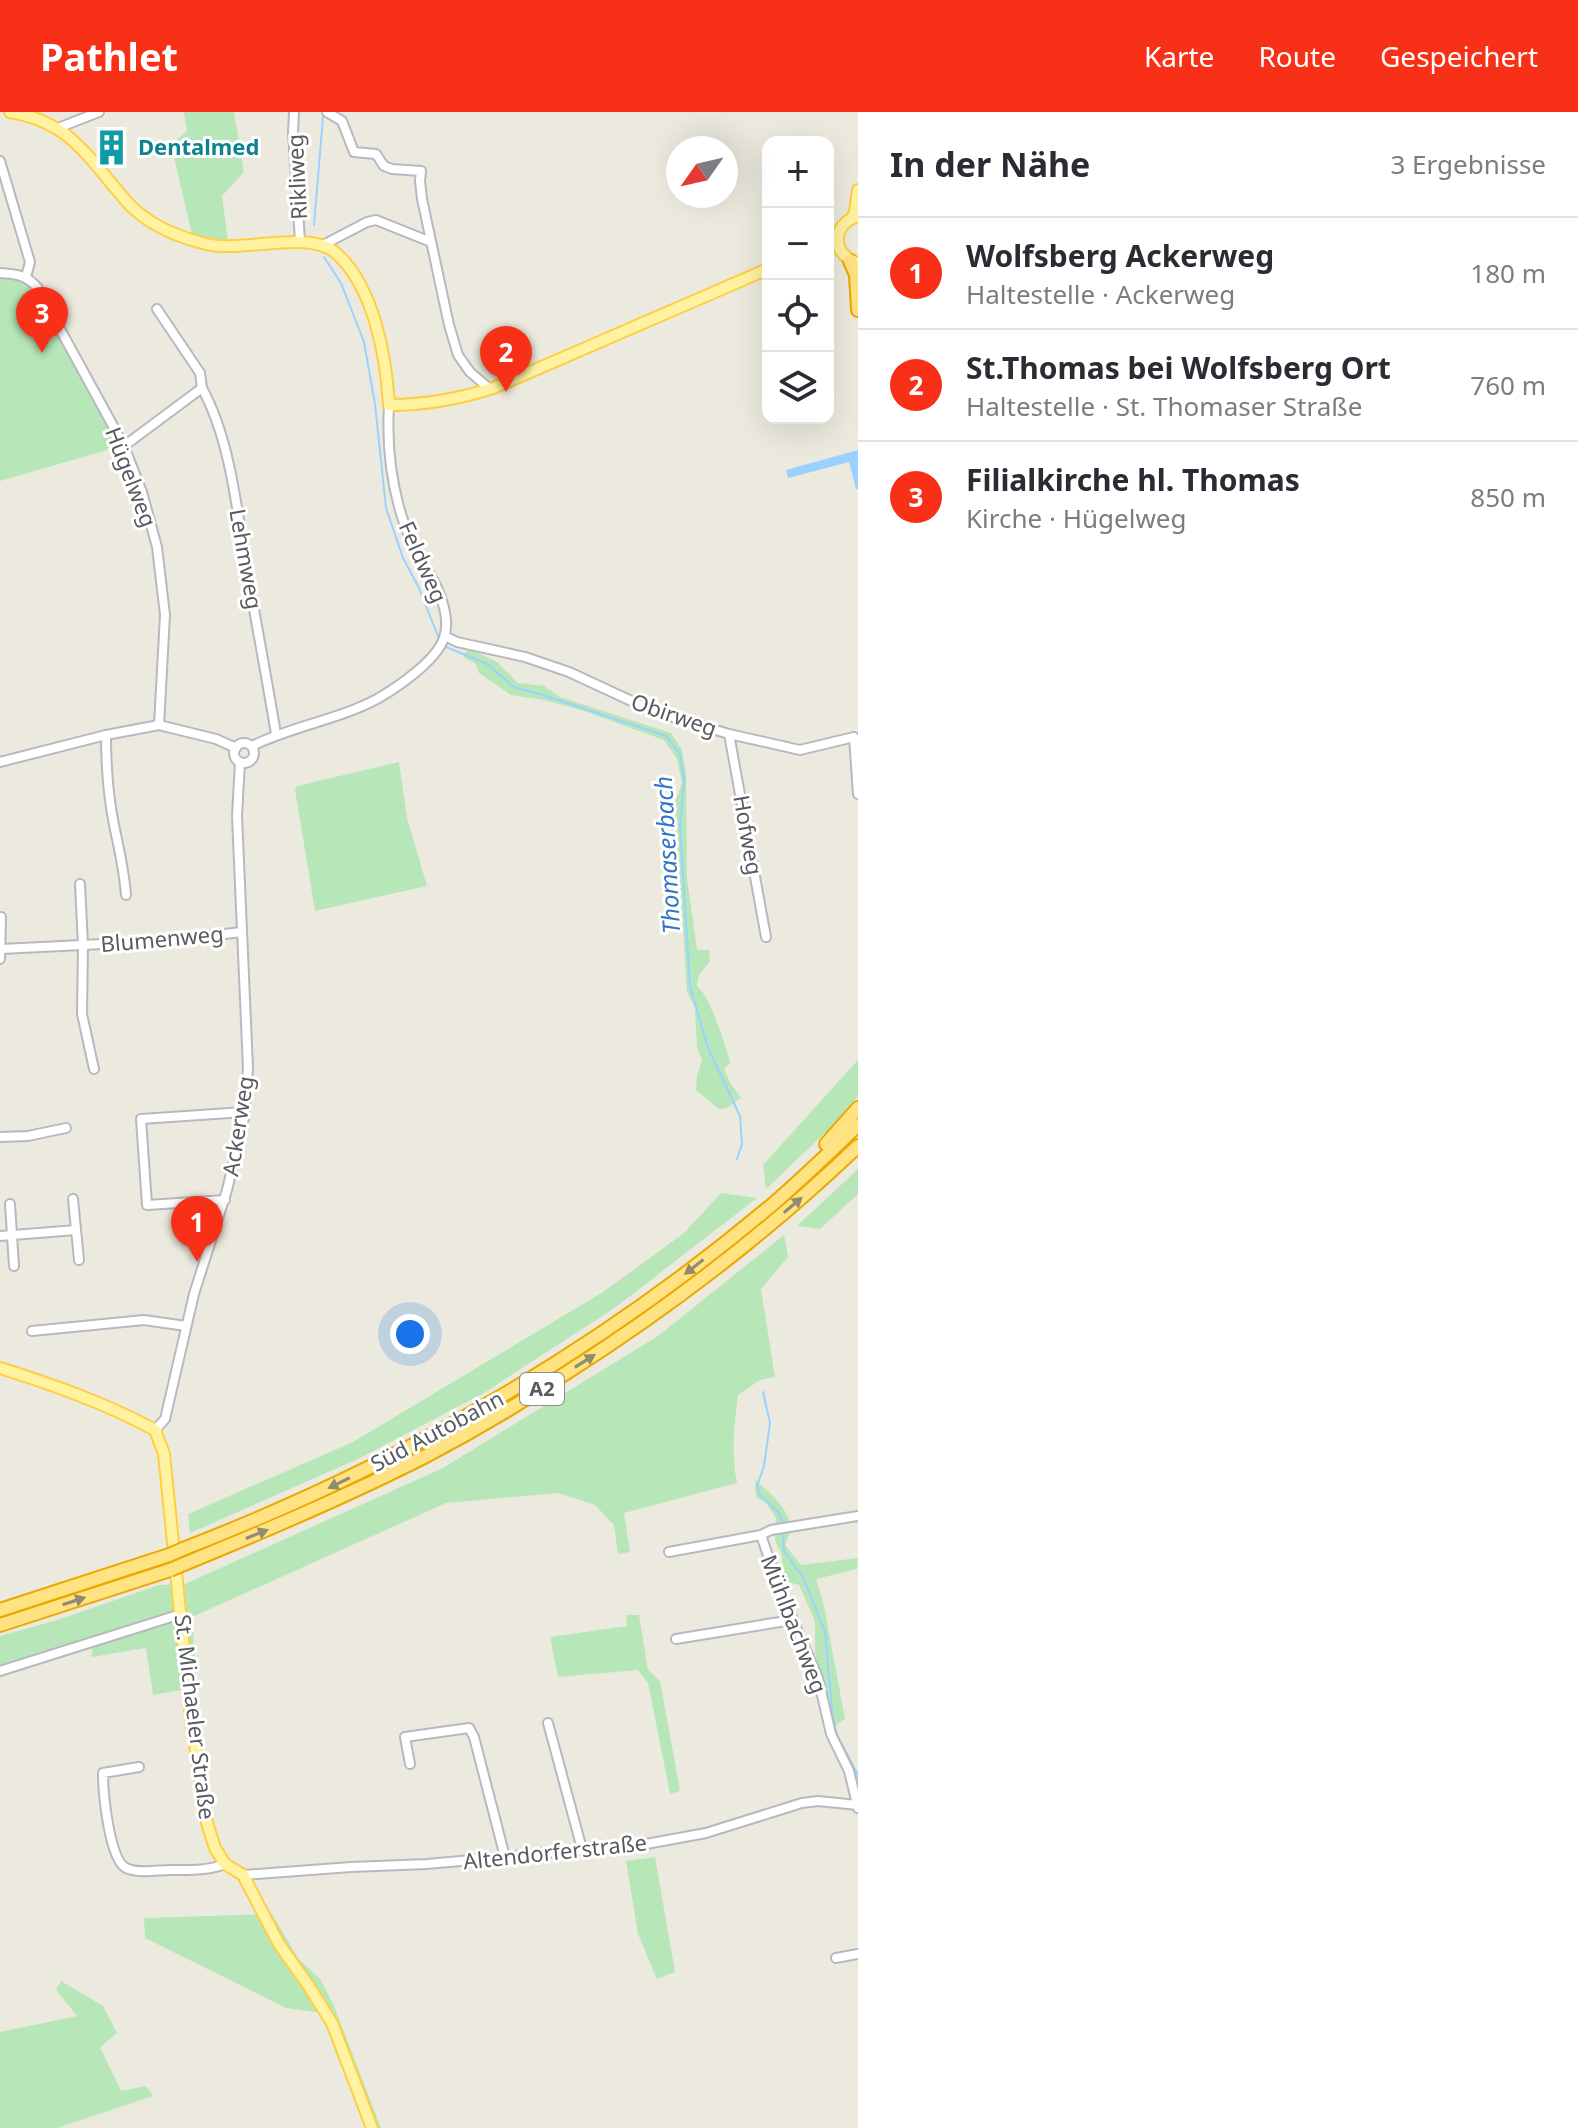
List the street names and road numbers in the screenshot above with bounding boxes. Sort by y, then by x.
street label: Rikliweg [279,133,313,221]
street label: Hügelweg [99,422,165,531]
street label: Lehmweg [223,506,271,611]
street label: Feldweg [393,516,455,607]
street label: Obirweg [627,685,721,743]
street label: Hofweg [727,793,771,877]
street label: Blumenweg [99,918,225,958]
street label: Ackerweg [214,1074,260,1178]
road number: A2 [520,1373,564,1405]
street label: Süd Autobahn [365,1382,508,1478]
street label: Mühlbachweg [755,1550,835,1697]
street label: St. Michaeler Straße [169,1613,223,1821]
street label: Altendorferstraße [462,1826,648,1876]

